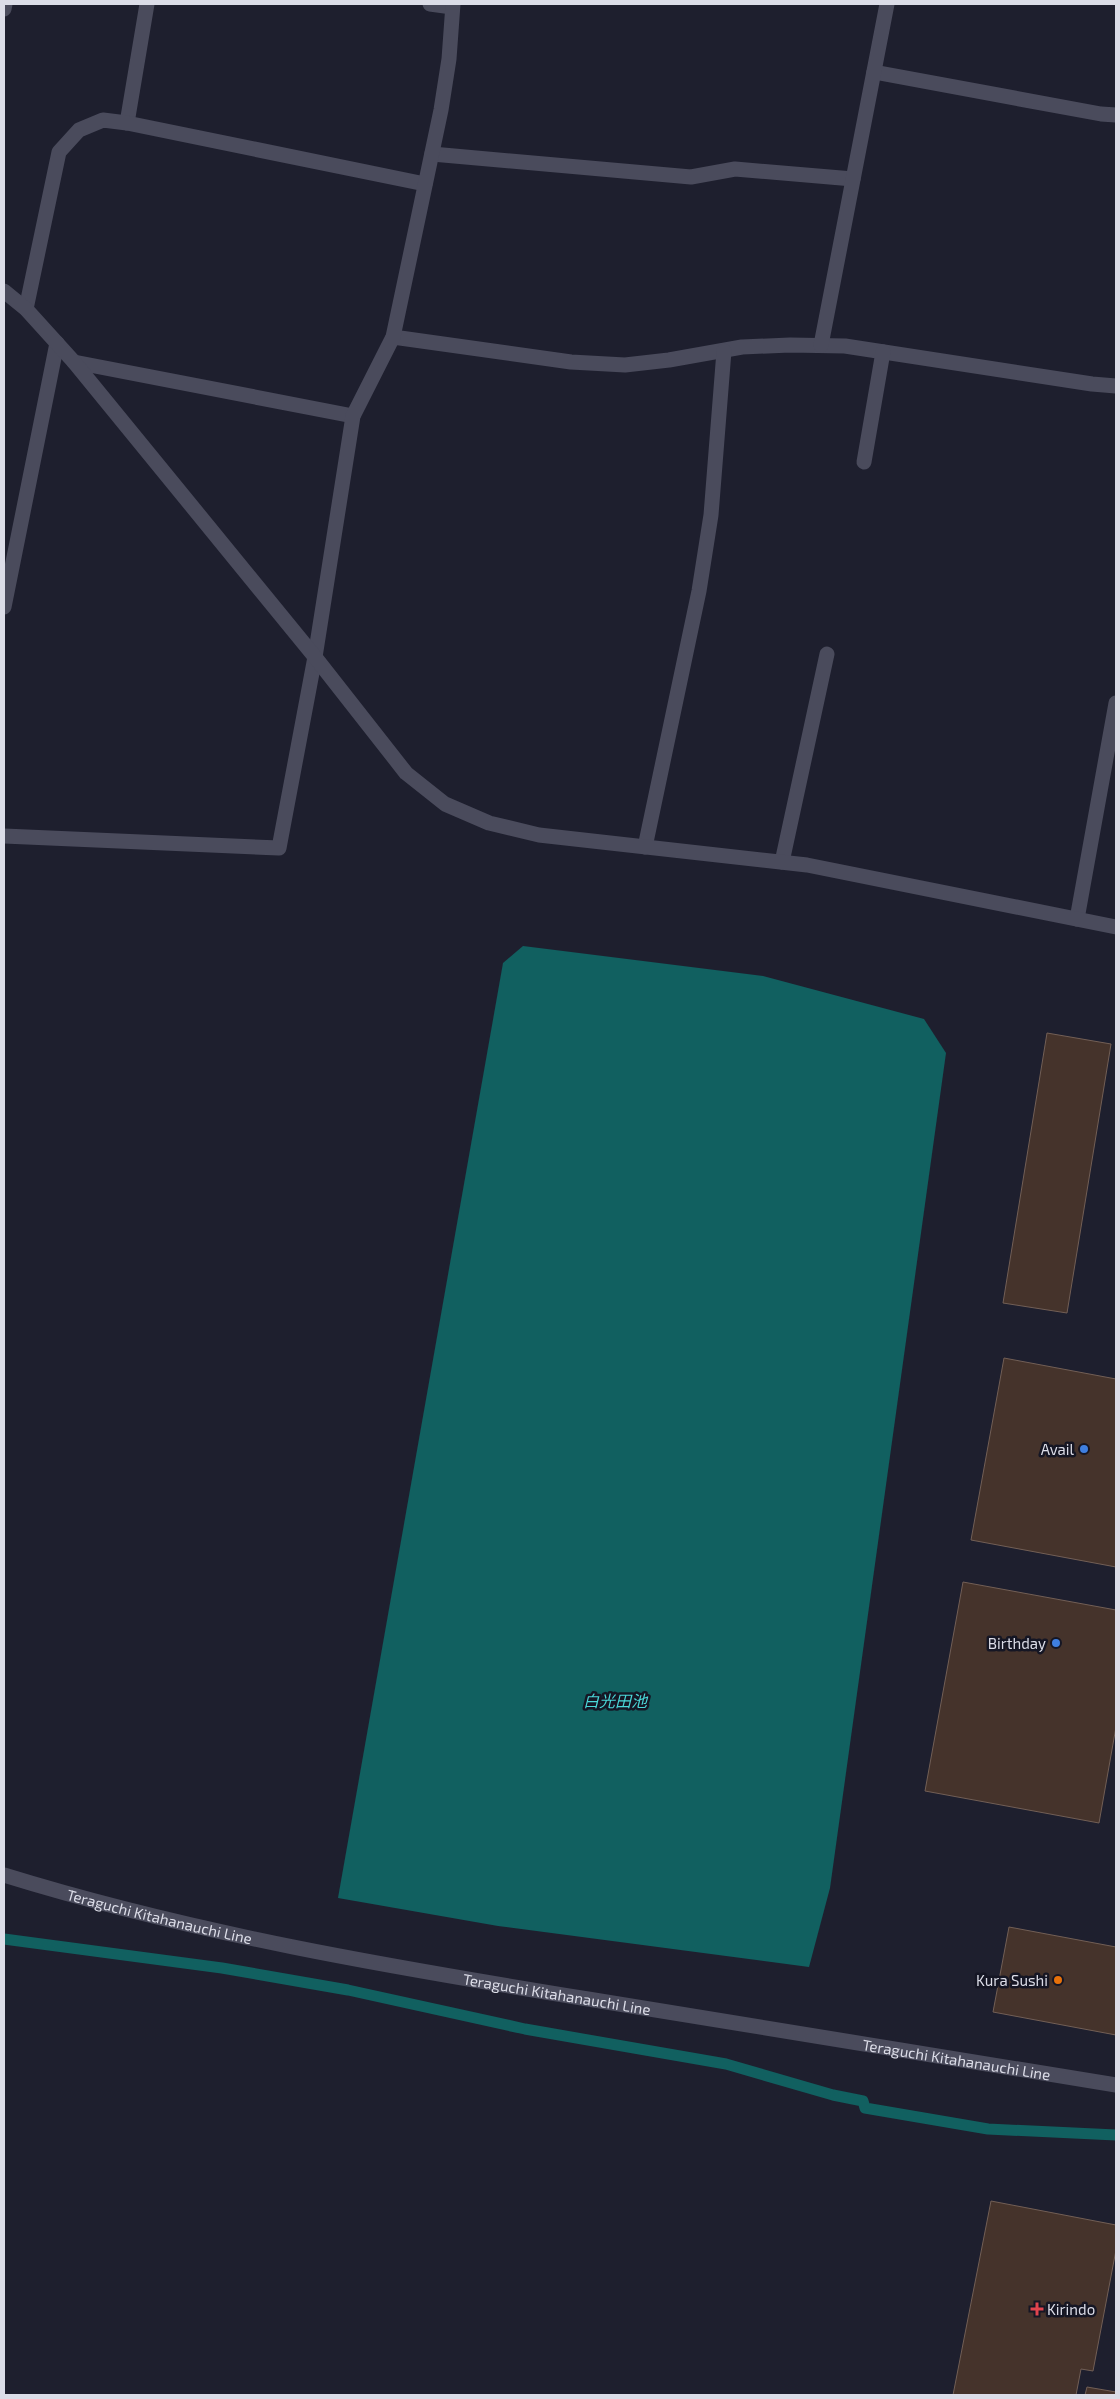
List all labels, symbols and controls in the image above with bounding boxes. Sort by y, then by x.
place label: Avail [1041,1440,1075,1458]
marker: Avail [1078,1443,1090,1455]
place label: Birthday [988,1634,1046,1652]
marker: Birthday [1050,1637,1062,1649]
water label: 白光田池 [583,1691,649,1710]
street label: Teraguchi Kitahanauchi Line [65,1885,254,1947]
street label: Teraguchi Kitahanauchi Line [462,1969,652,2018]
place label: Kura Sushi [976,1971,1048,1989]
marker: Kura Sushi [1052,1974,1064,1986]
street label: Teraguchi Kitahanauchi Line [861,2035,1052,2083]
place label: Kirindo [1047,2300,1095,2318]
marker: Kirindo [1031,2303,1043,2315]

